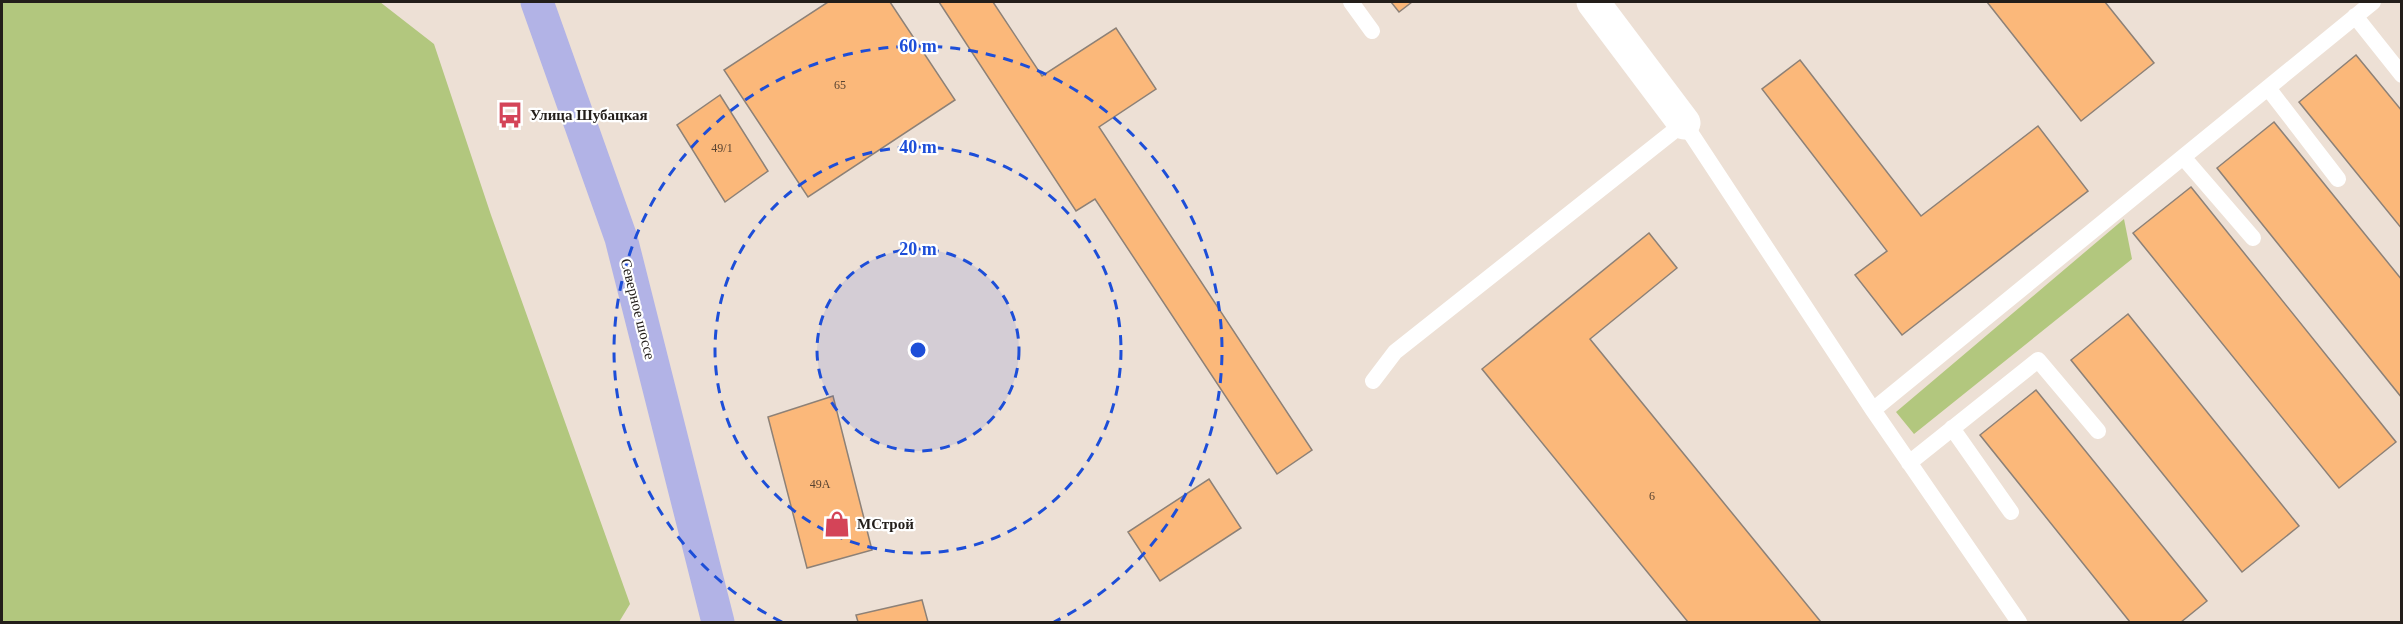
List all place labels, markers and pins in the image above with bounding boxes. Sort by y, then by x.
bus stop icon: Улица Шубацкая [495,100,525,130]
place label: Улица Шубацкая [530,107,648,123]
centre of rings [908,340,928,360]
shop icon: МСтрой [822,509,852,539]
place label: МСтрой [857,516,914,532]

